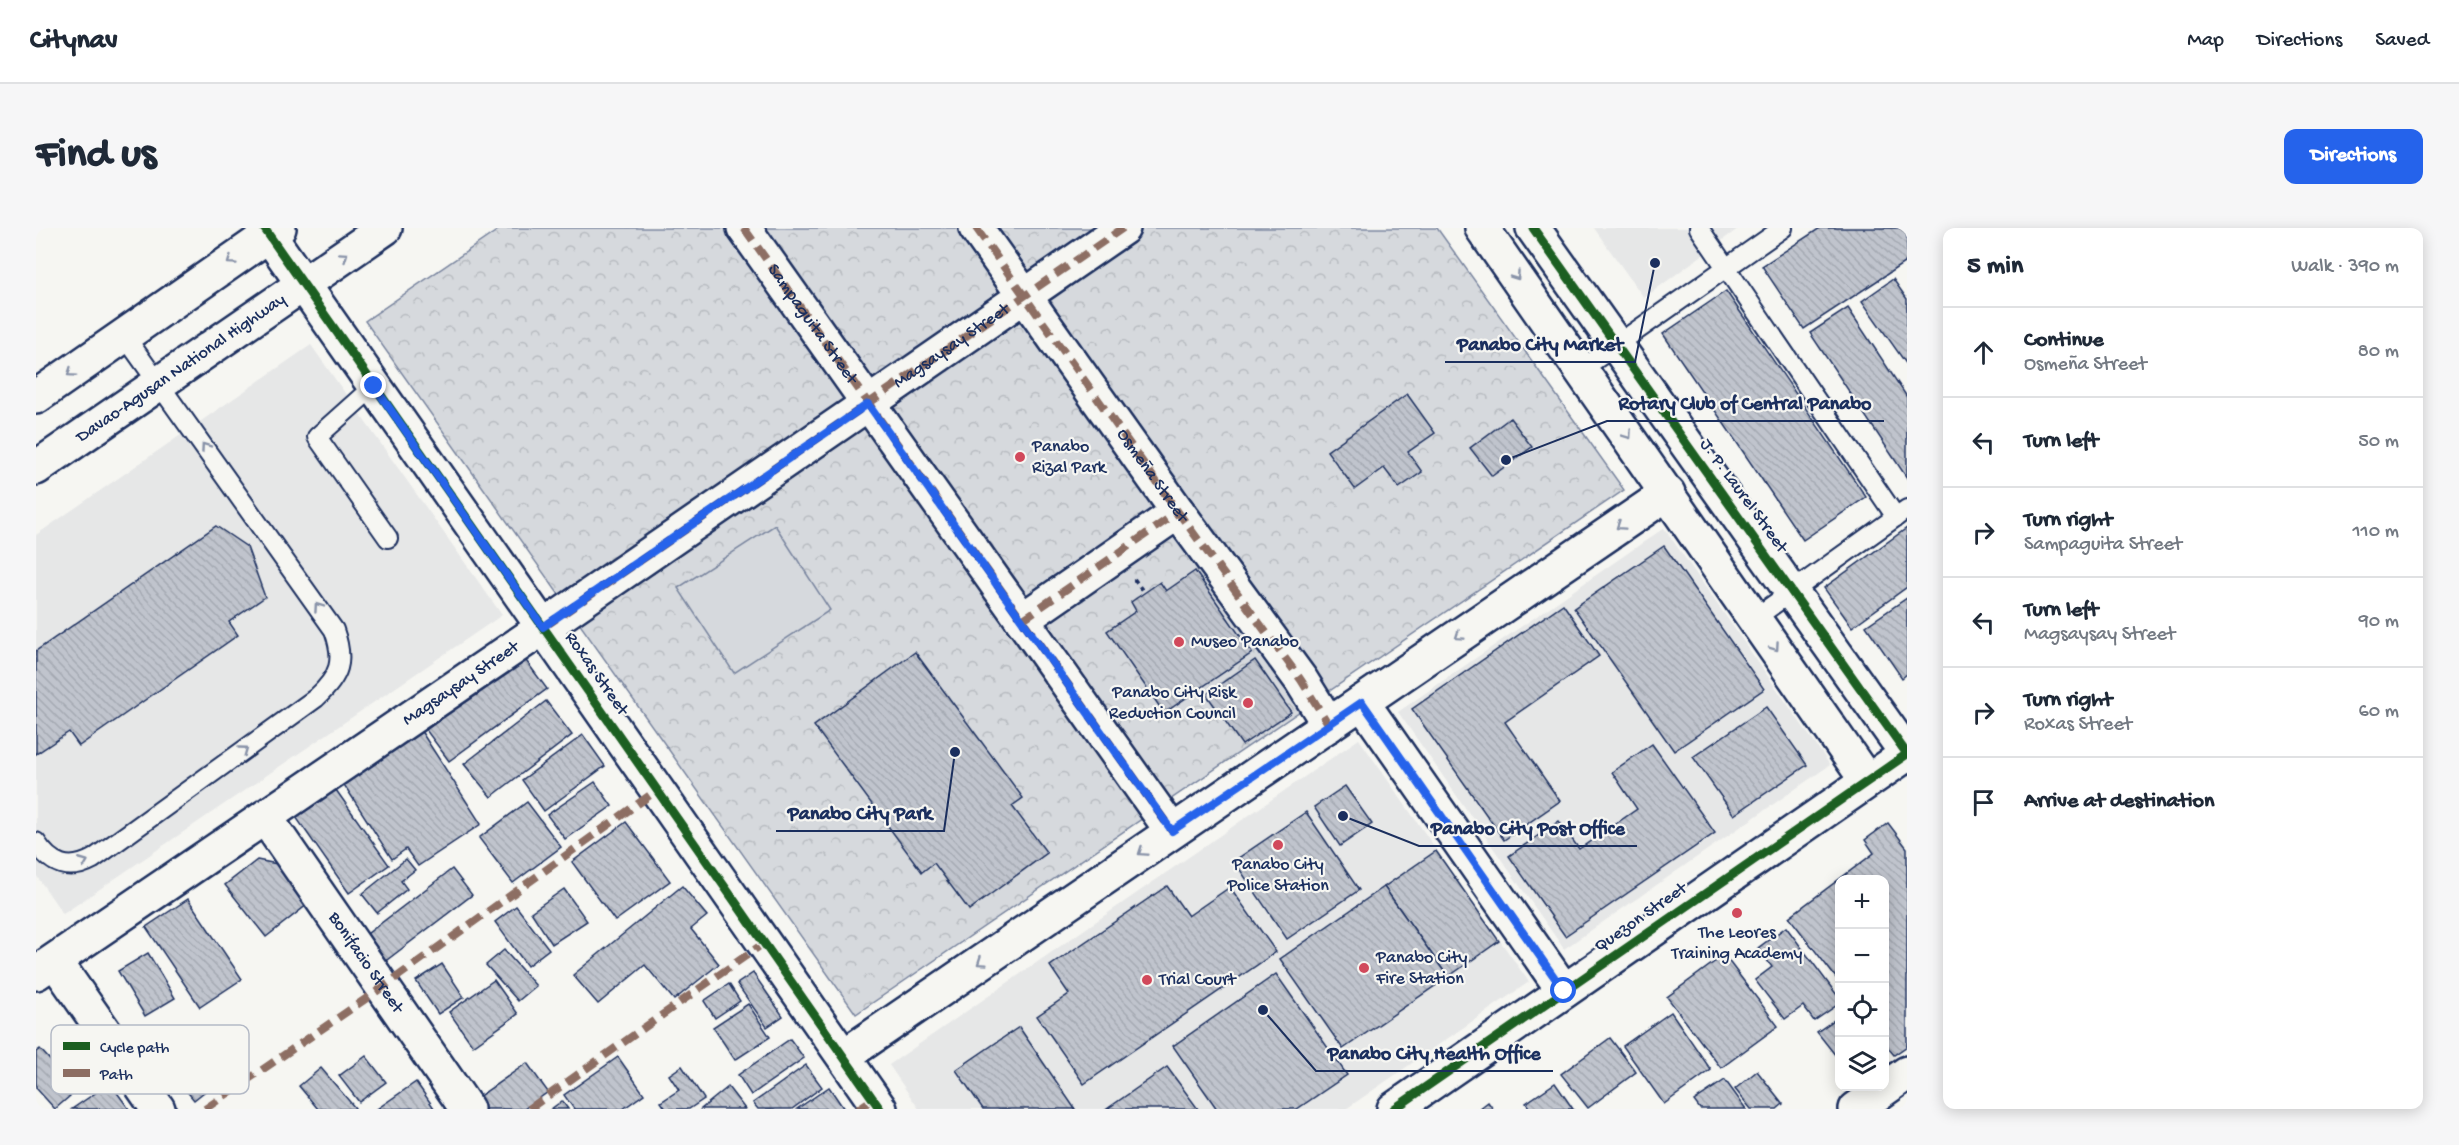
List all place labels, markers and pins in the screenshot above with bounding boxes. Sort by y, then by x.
callout: Panabo City Market [1445,324,1635,362]
callout: Rotary Club of Central Panabo [1607,383,1884,421]
place label: Panabo Rizal Park [1031,437,1108,479]
marker: Panabo Rizal Park [1013,450,1027,464]
place label: Museo Panabo [1191,632,1299,653]
marker: Museo Panabo [1172,635,1186,649]
place label: Panabo City Risk Reduction Council [1109,683,1238,725]
marker: Panabo City Risk Reduction Council [1241,696,1255,710]
callout: Panabo City Park [776,793,944,831]
callout: Panabo City Post Office [1419,808,1637,846]
marker: Panabo City Police Station [1271,838,1285,852]
place label: Panabo City Police Station [1226,855,1329,897]
marker: The Leores Training Academy [1730,906,1744,920]
place label: The Leores Training Academy [1671,923,1803,965]
place label: Panabo City Fire Station [1375,948,1468,990]
marker: Panabo City Fire Station [1357,961,1371,975]
place label: Trial Court [1158,970,1237,991]
marker: Trial Court [1140,973,1154,987]
callout: Panabo City Health Office [1316,1033,1553,1071]

